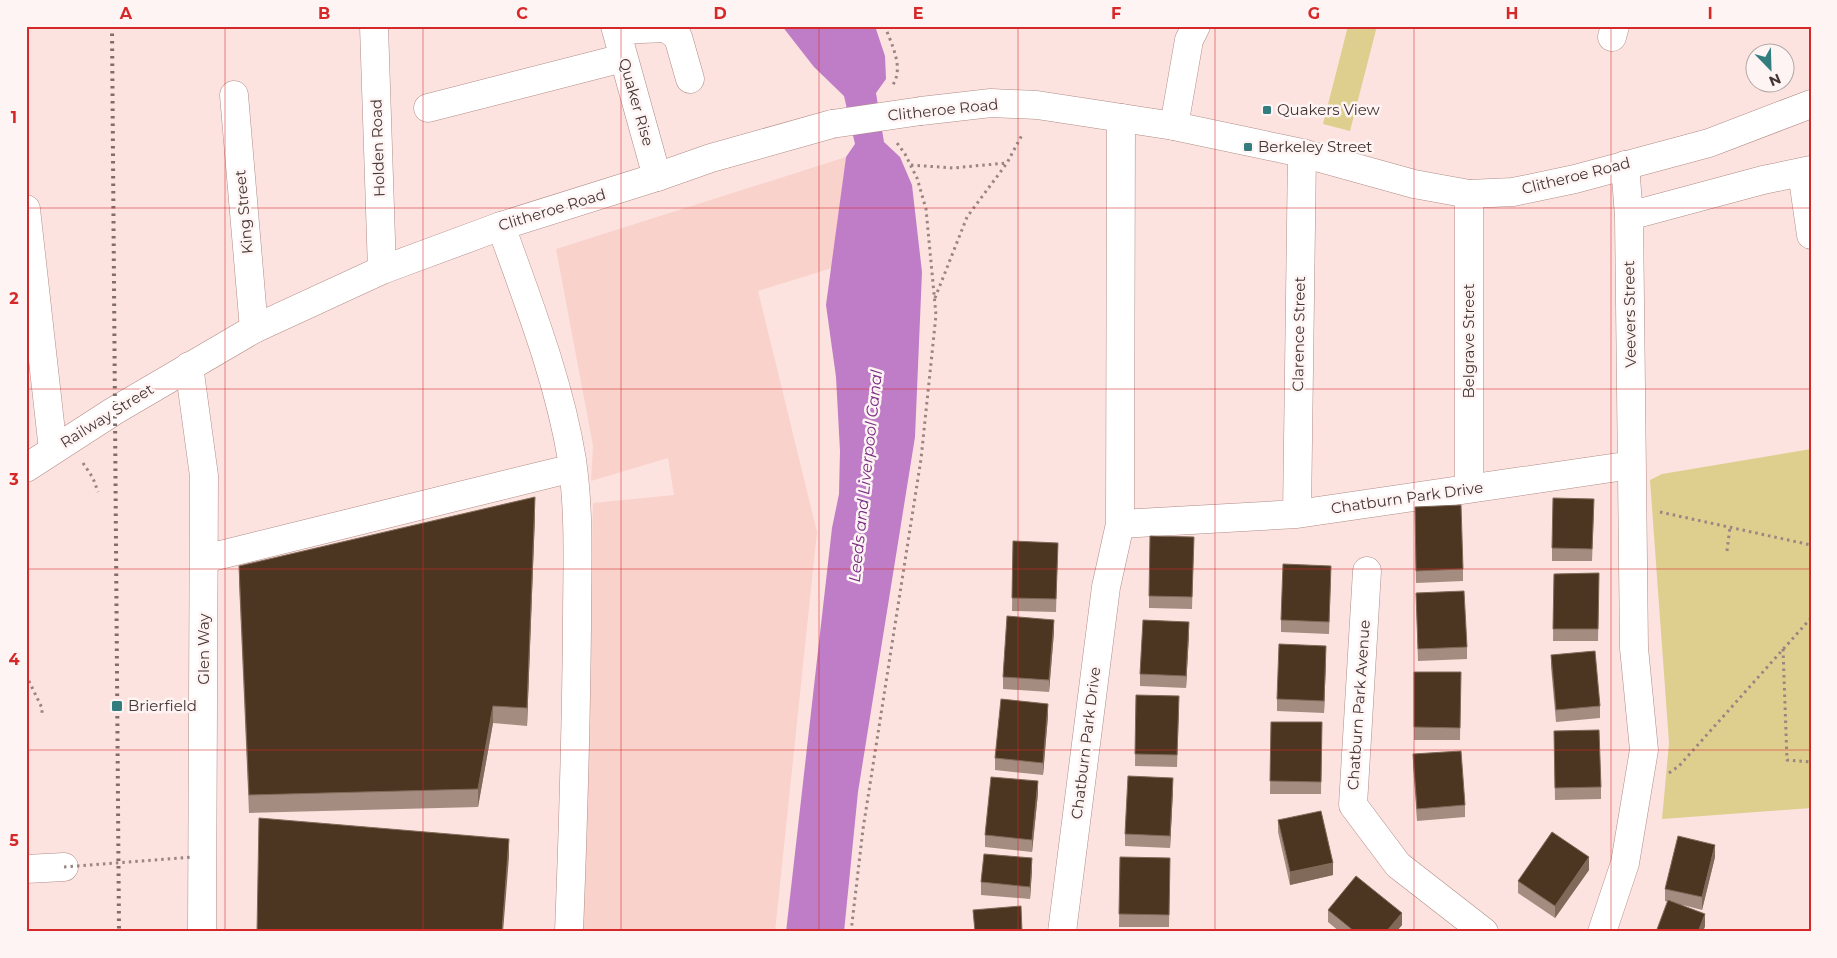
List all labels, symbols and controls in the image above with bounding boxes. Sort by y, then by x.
text: A [119,4,133,23]
text: B [318,4,330,23]
text: C [516,4,528,23]
text: D [713,4,727,23]
text: E [913,4,923,23]
text: F [1111,4,1121,23]
text: G [1308,4,1320,23]
text: H [1506,4,1518,23]
text: I [1707,4,1713,23]
north arrow [1744,42,1794,92]
street label: Quaker Rise [615,56,658,148]
text: N [1766,69,1784,90]
street label: Clitheroe Road [887,94,999,125]
street label: Holden Road [366,99,389,197]
place label: Quakers View [1277,100,1381,119]
marker: Quakers View [1261,104,1273,116]
text: 1 [11,108,17,127]
place label: Berkeley Street [1258,137,1372,156]
marker: Berkeley Street [1242,141,1254,153]
street label: Clitheroe Road [1520,153,1632,198]
street label: King Street [230,169,257,255]
street label: Clitheroe Road [496,184,608,235]
street label: Veevers Street [1619,260,1640,368]
street label: Clarence Street [1288,276,1309,392]
street label: Belgrave Street [1459,283,1478,399]
text: 2 [9,289,19,308]
water label: Leeds and Liverpool Canal [845,368,886,583]
street label: Railway Street [57,379,157,452]
text: 3 [8,470,19,489]
street label: Chatburn Park Drive [1330,477,1484,518]
street label: Glen Way [194,612,213,685]
street label: Chatburn Park Avenue [1343,619,1374,791]
text: 4 [8,650,20,669]
street label: Chatburn Park Drive [1067,666,1104,820]
place label: Brierfield [128,696,197,715]
marker: Brierfield [110,699,124,713]
text: 5 [9,831,19,850]

